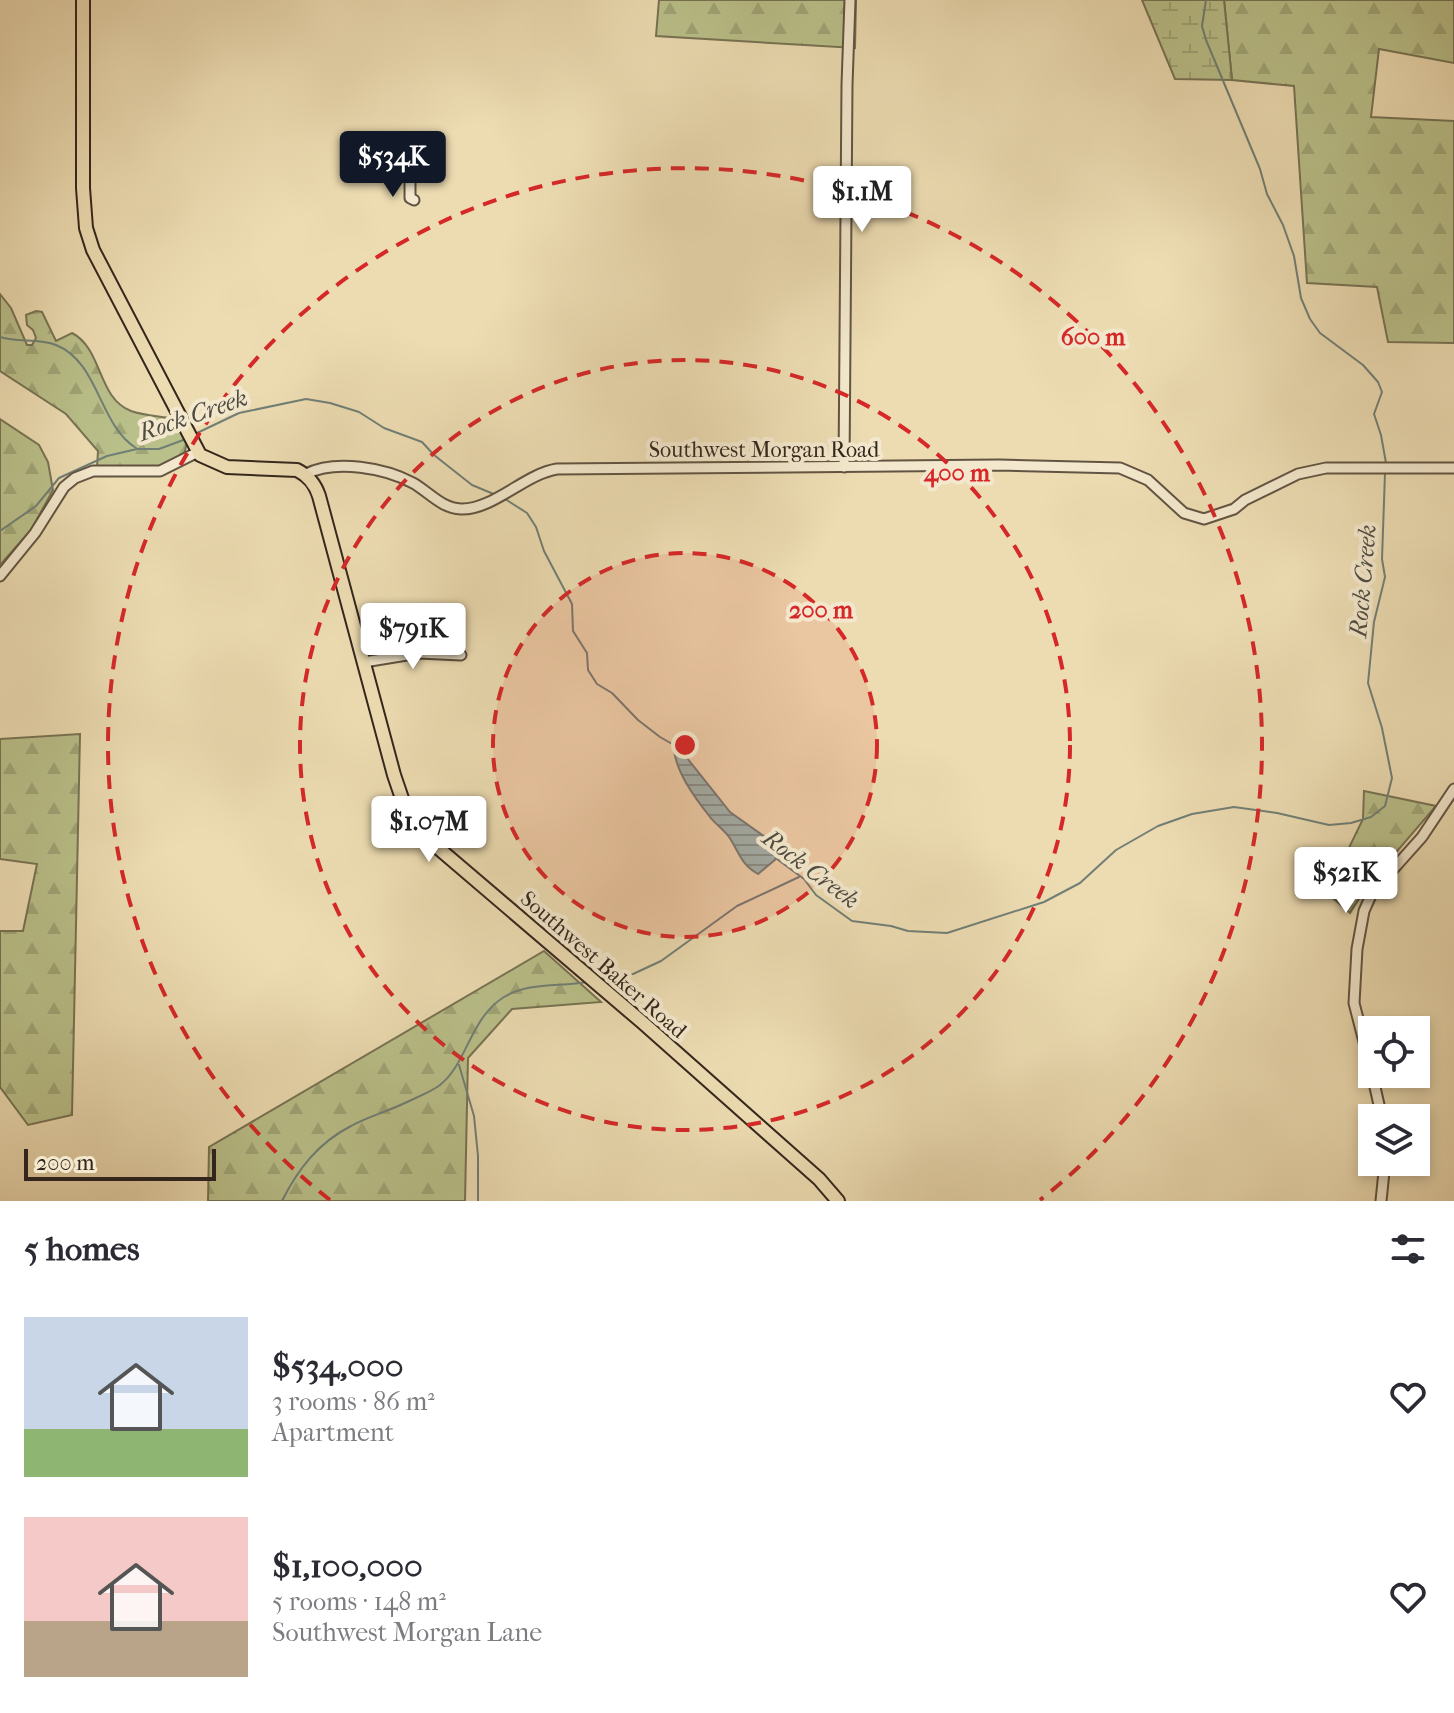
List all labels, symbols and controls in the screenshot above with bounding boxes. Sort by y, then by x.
pin: $534K [337,131,449,199]
text: $534K [358,141,428,172]
pin: $1.1M [806,166,918,234]
text: $1.1M [831,176,893,207]
text: 600 m [1061,323,1126,351]
water label: Rock Creek [133,383,251,447]
street label: Southwest Morgan Road [649,437,880,463]
text: 400 m [923,459,991,488]
water label: Rock Creek [1344,523,1382,641]
text: 200 m [789,596,854,624]
pin: $791K [357,603,469,671]
text: $791K [379,613,447,644]
centre of rings [671,731,699,759]
pin: $1.07M [364,796,494,864]
text: $1.07M [389,806,469,837]
water label: Rock Creek [756,823,865,914]
pin: $521K [1290,847,1402,915]
text: $521K [1312,857,1380,888]
street label: Southwest Baker Road [515,886,692,1045]
map controls [1358,1016,1430,1176]
button: locate [1358,1016,1430,1088]
button: layers [1358,1104,1430,1176]
scale bar [24,1145,216,1181]
text: 200 m [36,1150,95,1176]
icon: filters [1386,1227,1430,1271]
text: 5 homes [24,1229,139,1269]
text: $534,000 [272,1346,404,1386]
icon: home [88,1349,184,1445]
icon: heart [1386,1375,1430,1419]
text: 3 rooms · 86 m² [272,1386,435,1417]
text: Apartment [272,1417,394,1448]
text: $1,100,000 [272,1546,423,1586]
icon: home [88,1549,184,1645]
icon: heart [1386,1575,1430,1619]
text: 5 rooms · 148 m² [272,1586,446,1617]
text: Southwest Morgan Lane [272,1617,542,1648]

